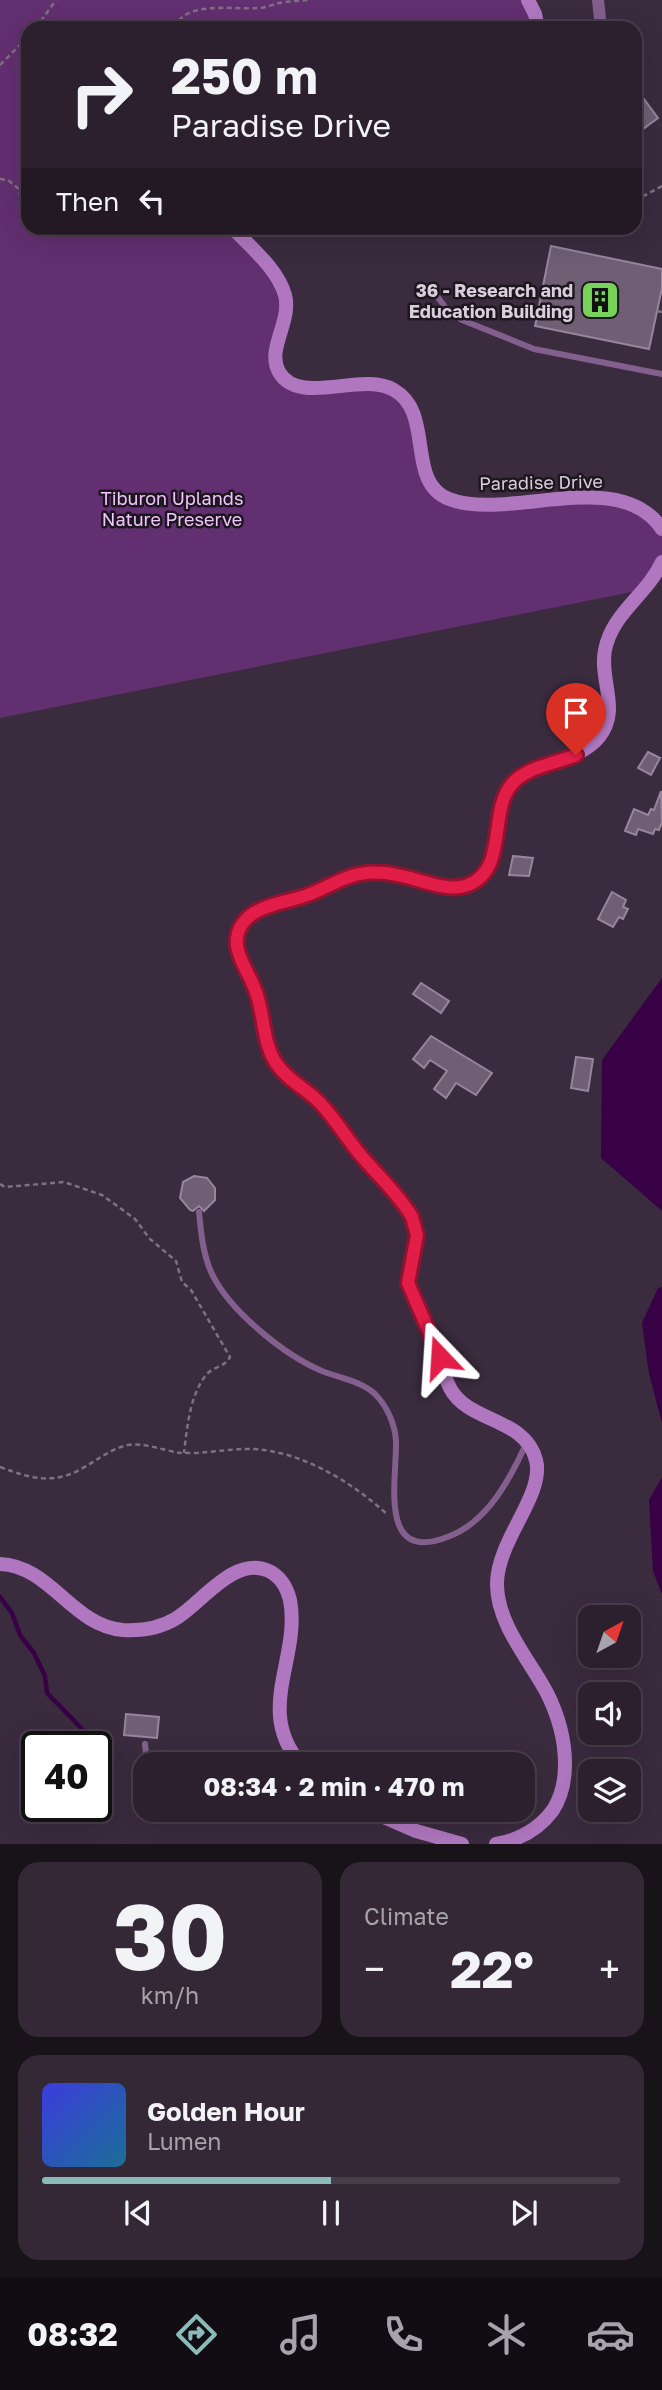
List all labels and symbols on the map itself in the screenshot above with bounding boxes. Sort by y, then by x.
place label: 36 - Research and Education Building [409,279,573,322]
building icon: 36 - Research and Education Building [579,279,621,321]
street label: Paradise Drive [479,470,603,494]
park label: Tiburon Uplands Nature Preserve [101,487,243,530]
pin [546,683,606,755]
position arrow [403,1320,477,1394]
north arrow [578,1605,640,1668]
speed limit sign: 40 [21,1731,112,1822]

